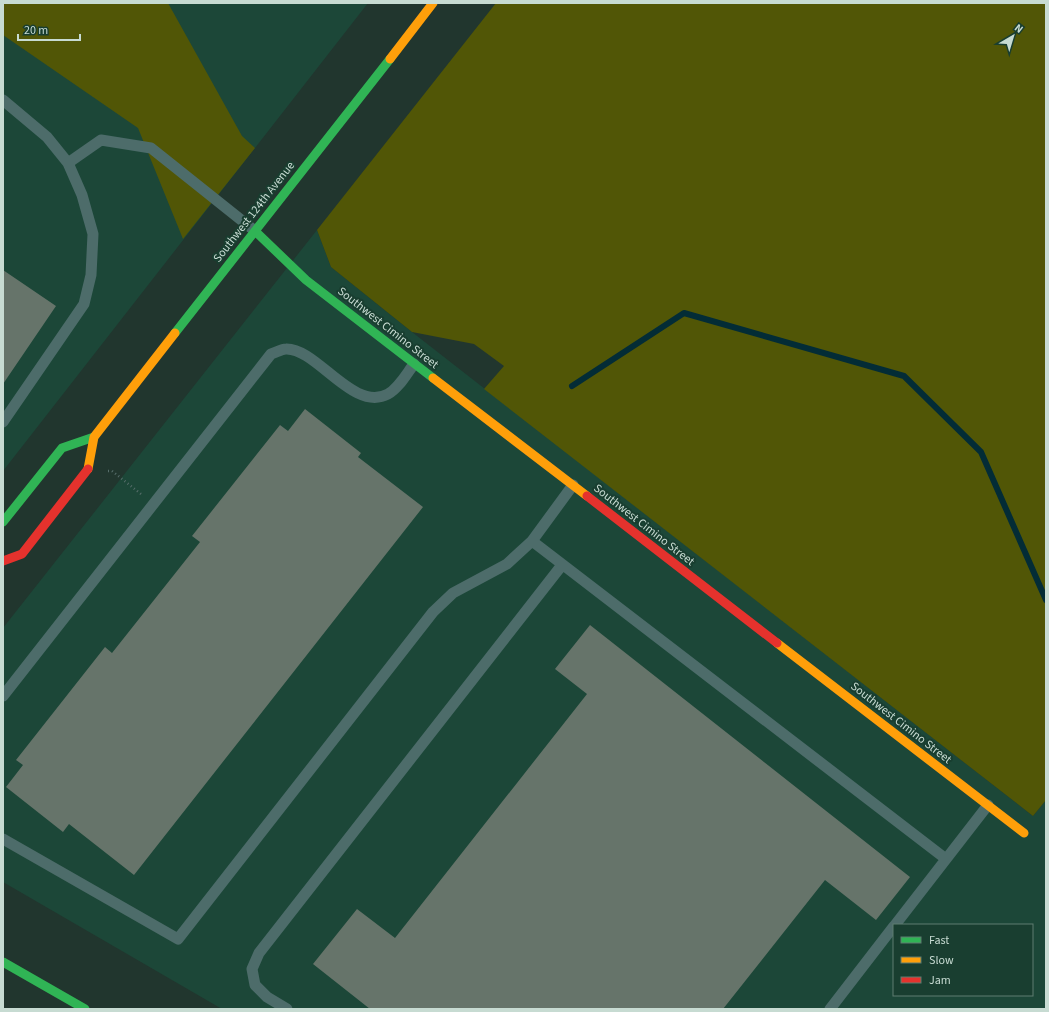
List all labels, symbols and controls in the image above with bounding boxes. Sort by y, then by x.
scale bar [18,16,80,42]
north arrow [993,16,1033,56]
text: N [1011,20,1026,37]
text: 20 m [24,22,48,39]
street label: Southwest 124th Avenue [209,158,299,266]
street label: Southwest Cimino Street [334,283,442,373]
street label: Southwest Cimino Street [590,480,698,570]
street label: Southwest Cimino Street [847,678,955,768]
legend [893,924,1033,996]
text: Fast [929,932,949,949]
text: Slow [929,952,954,969]
text: Jam [929,972,951,989]

